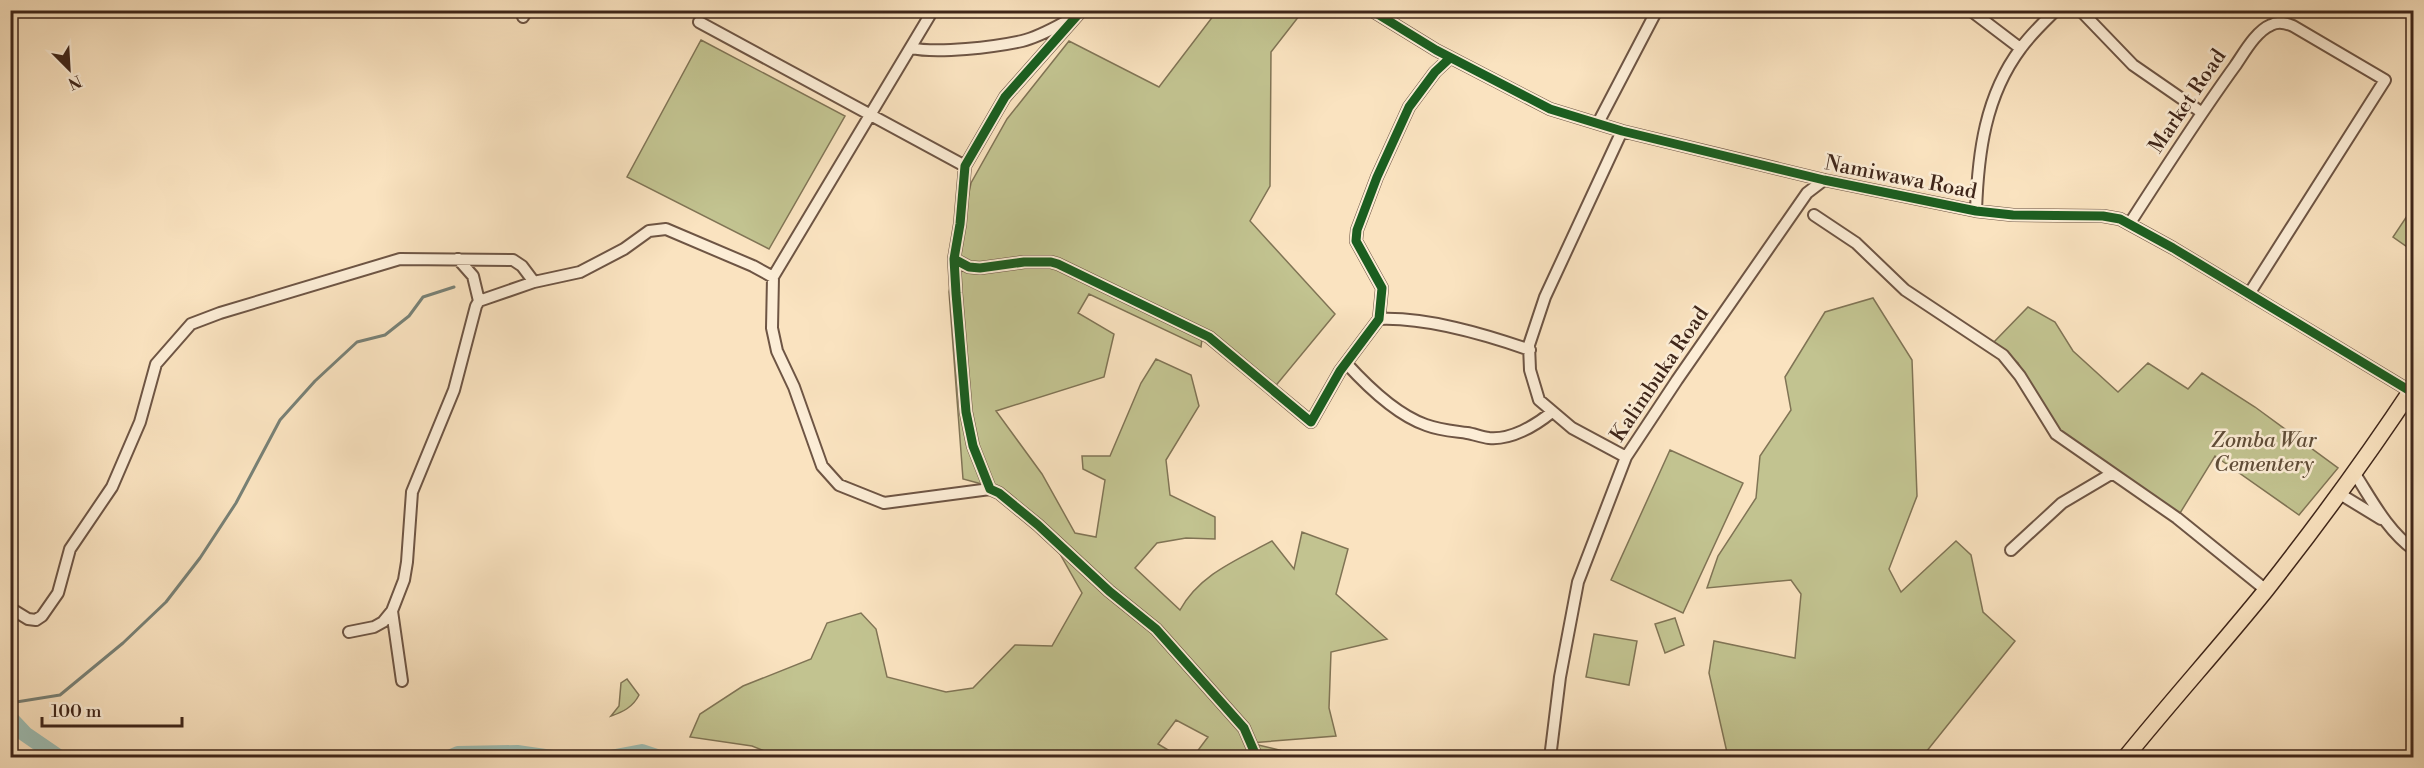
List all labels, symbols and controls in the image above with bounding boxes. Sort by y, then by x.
north arrow [39,39,99,99]
street label: Market Road [2144,45,2232,159]
text: N [65,70,85,94]
street label: Namiwawa Road [1822,150,1979,206]
street label: Kalimbuka Road [1605,302,1715,447]
park label: Zomba War Cementery [2211,428,2318,478]
scale bar [42,690,182,728]
text: 100 m [51,700,102,723]

